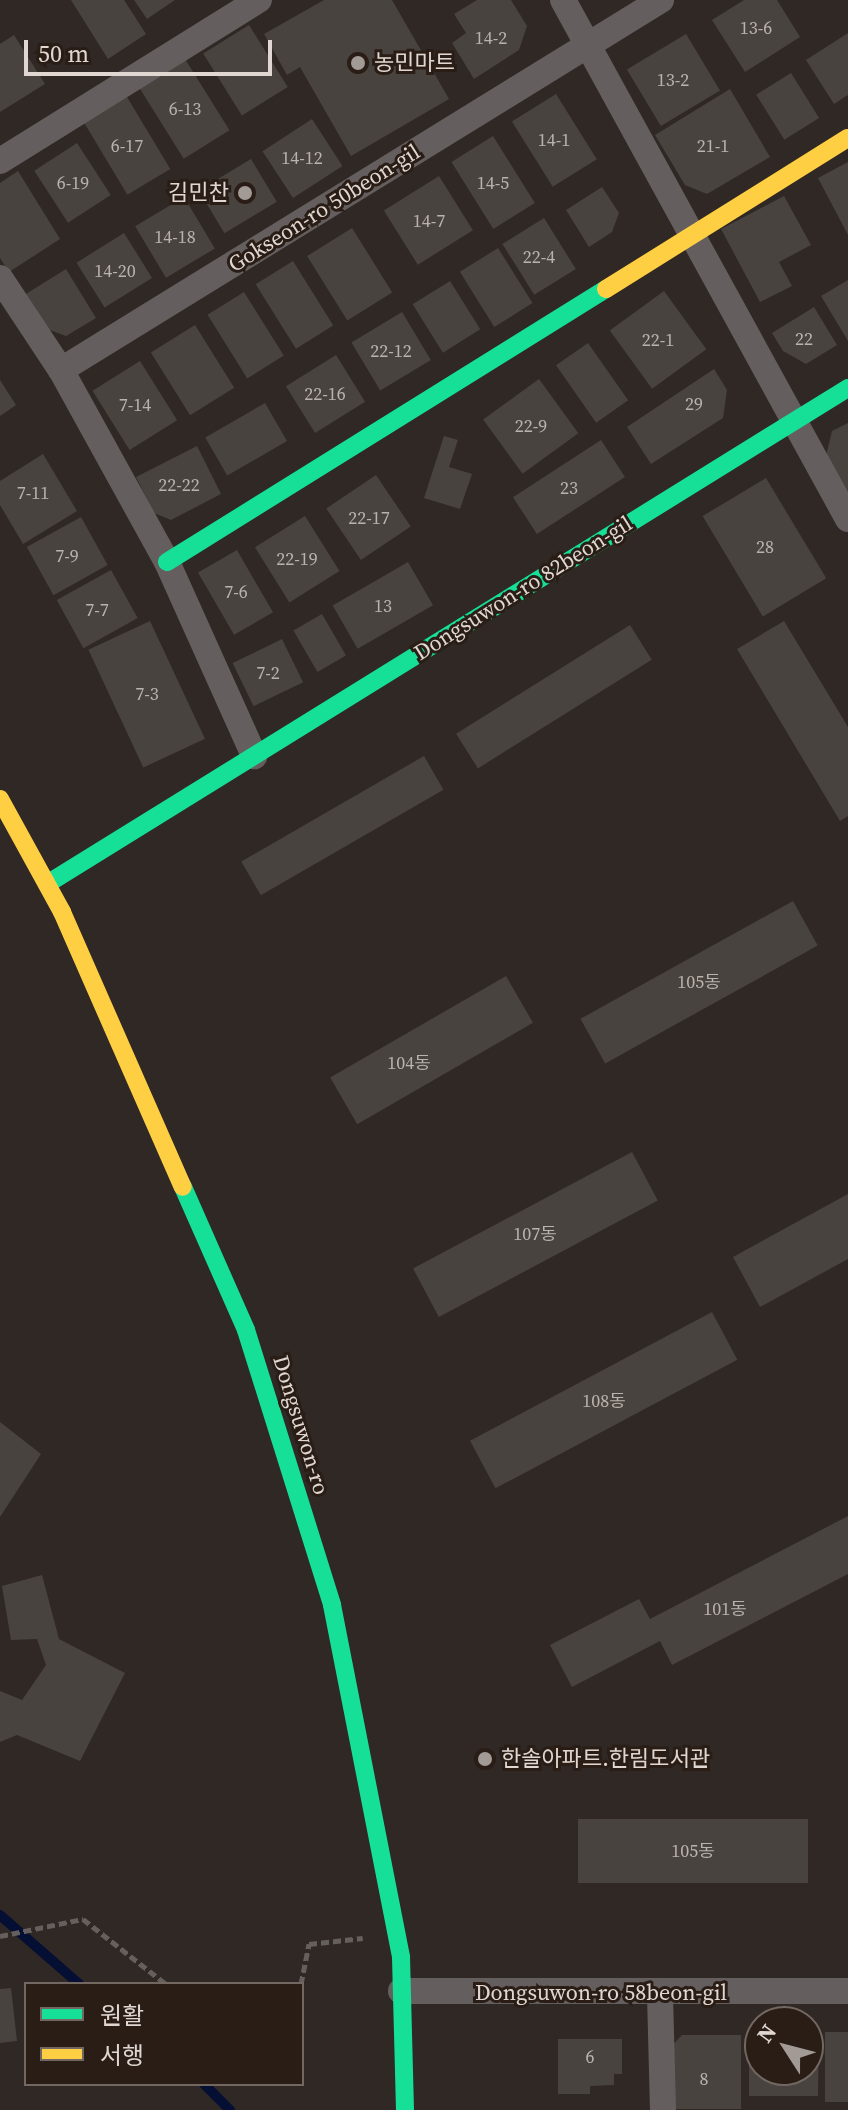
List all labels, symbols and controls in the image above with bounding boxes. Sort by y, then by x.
house number: 13-6 [740,17,772,39]
scale bar [28,24,276,74]
house number: 14-2 [475,27,507,49]
text: 50 m [38,37,89,70]
place label: 농민마트 [374,50,455,76]
marker: 농민마트 [349,54,367,72]
house number: 13-2 [657,69,689,91]
house number: 6-13 [169,98,201,120]
house number: 14-1 [538,129,570,151]
house number: 6-17 [111,135,143,157]
house number: 21-1 [697,135,729,157]
street label: Gokseon-ro 50beon-gil [223,138,425,278]
house number: 14-12 [281,147,323,169]
house number: 6-19 [57,172,89,194]
house number: 14-5 [477,172,509,194]
place label: 김민찬 [168,180,229,206]
marker: 김민찬 [236,184,254,202]
house number: 14-7 [413,210,445,232]
house number: 14-18 [154,226,196,248]
house number: 22-4 [523,246,555,268]
house number: 14-20 [94,260,136,282]
house number: 22 [795,328,813,350]
house number: 22-1 [642,329,674,351]
house number: 22-12 [370,340,412,362]
house number: 22-16 [304,383,346,405]
house number: 29 [685,393,703,415]
house number: 7-14 [119,394,151,416]
house number: 22-9 [515,415,547,437]
house number: 22-22 [158,474,200,496]
house number: 23 [560,477,578,499]
house number: 7-11 [17,482,49,504]
house number: 22-17 [348,507,390,529]
street label: Dongsuwon-ro 82beon-gil [409,510,637,666]
house number: 28 [756,536,774,558]
house number: 7-9 [55,545,79,567]
house number: 22-19 [276,548,318,570]
house number: 7-6 [224,581,248,603]
house number: 13 [374,595,392,617]
house number: 7-7 [85,599,109,621]
house number: 7-2 [256,662,280,684]
house number: 7-3 [135,683,159,705]
house number: 105동 [677,971,721,993]
house number: 104동 [387,1052,431,1074]
house number: 107동 [513,1223,557,1245]
street label: Dongsuwon-ro [267,1352,335,1498]
house number: 108동 [582,1390,626,1412]
house number: 101동 [703,1598,747,1620]
place label: 한솔아파트.한림도서관 [501,1746,710,1772]
marker: 한솔아파트.한림도서관 [476,1750,494,1768]
house number: 105동 [671,1840,715,1862]
street label: Dongsuwon-ro 58beon-gil [475,1980,727,2006]
legend [24,1982,304,2086]
text: 원활 [100,1999,144,2032]
north arrow [744,2006,824,2086]
text: N [749,2018,783,2048]
text: 서행 [100,2039,144,2072]
house number: 6 [586,2046,594,2068]
house number: 8 [700,2068,708,2090]

